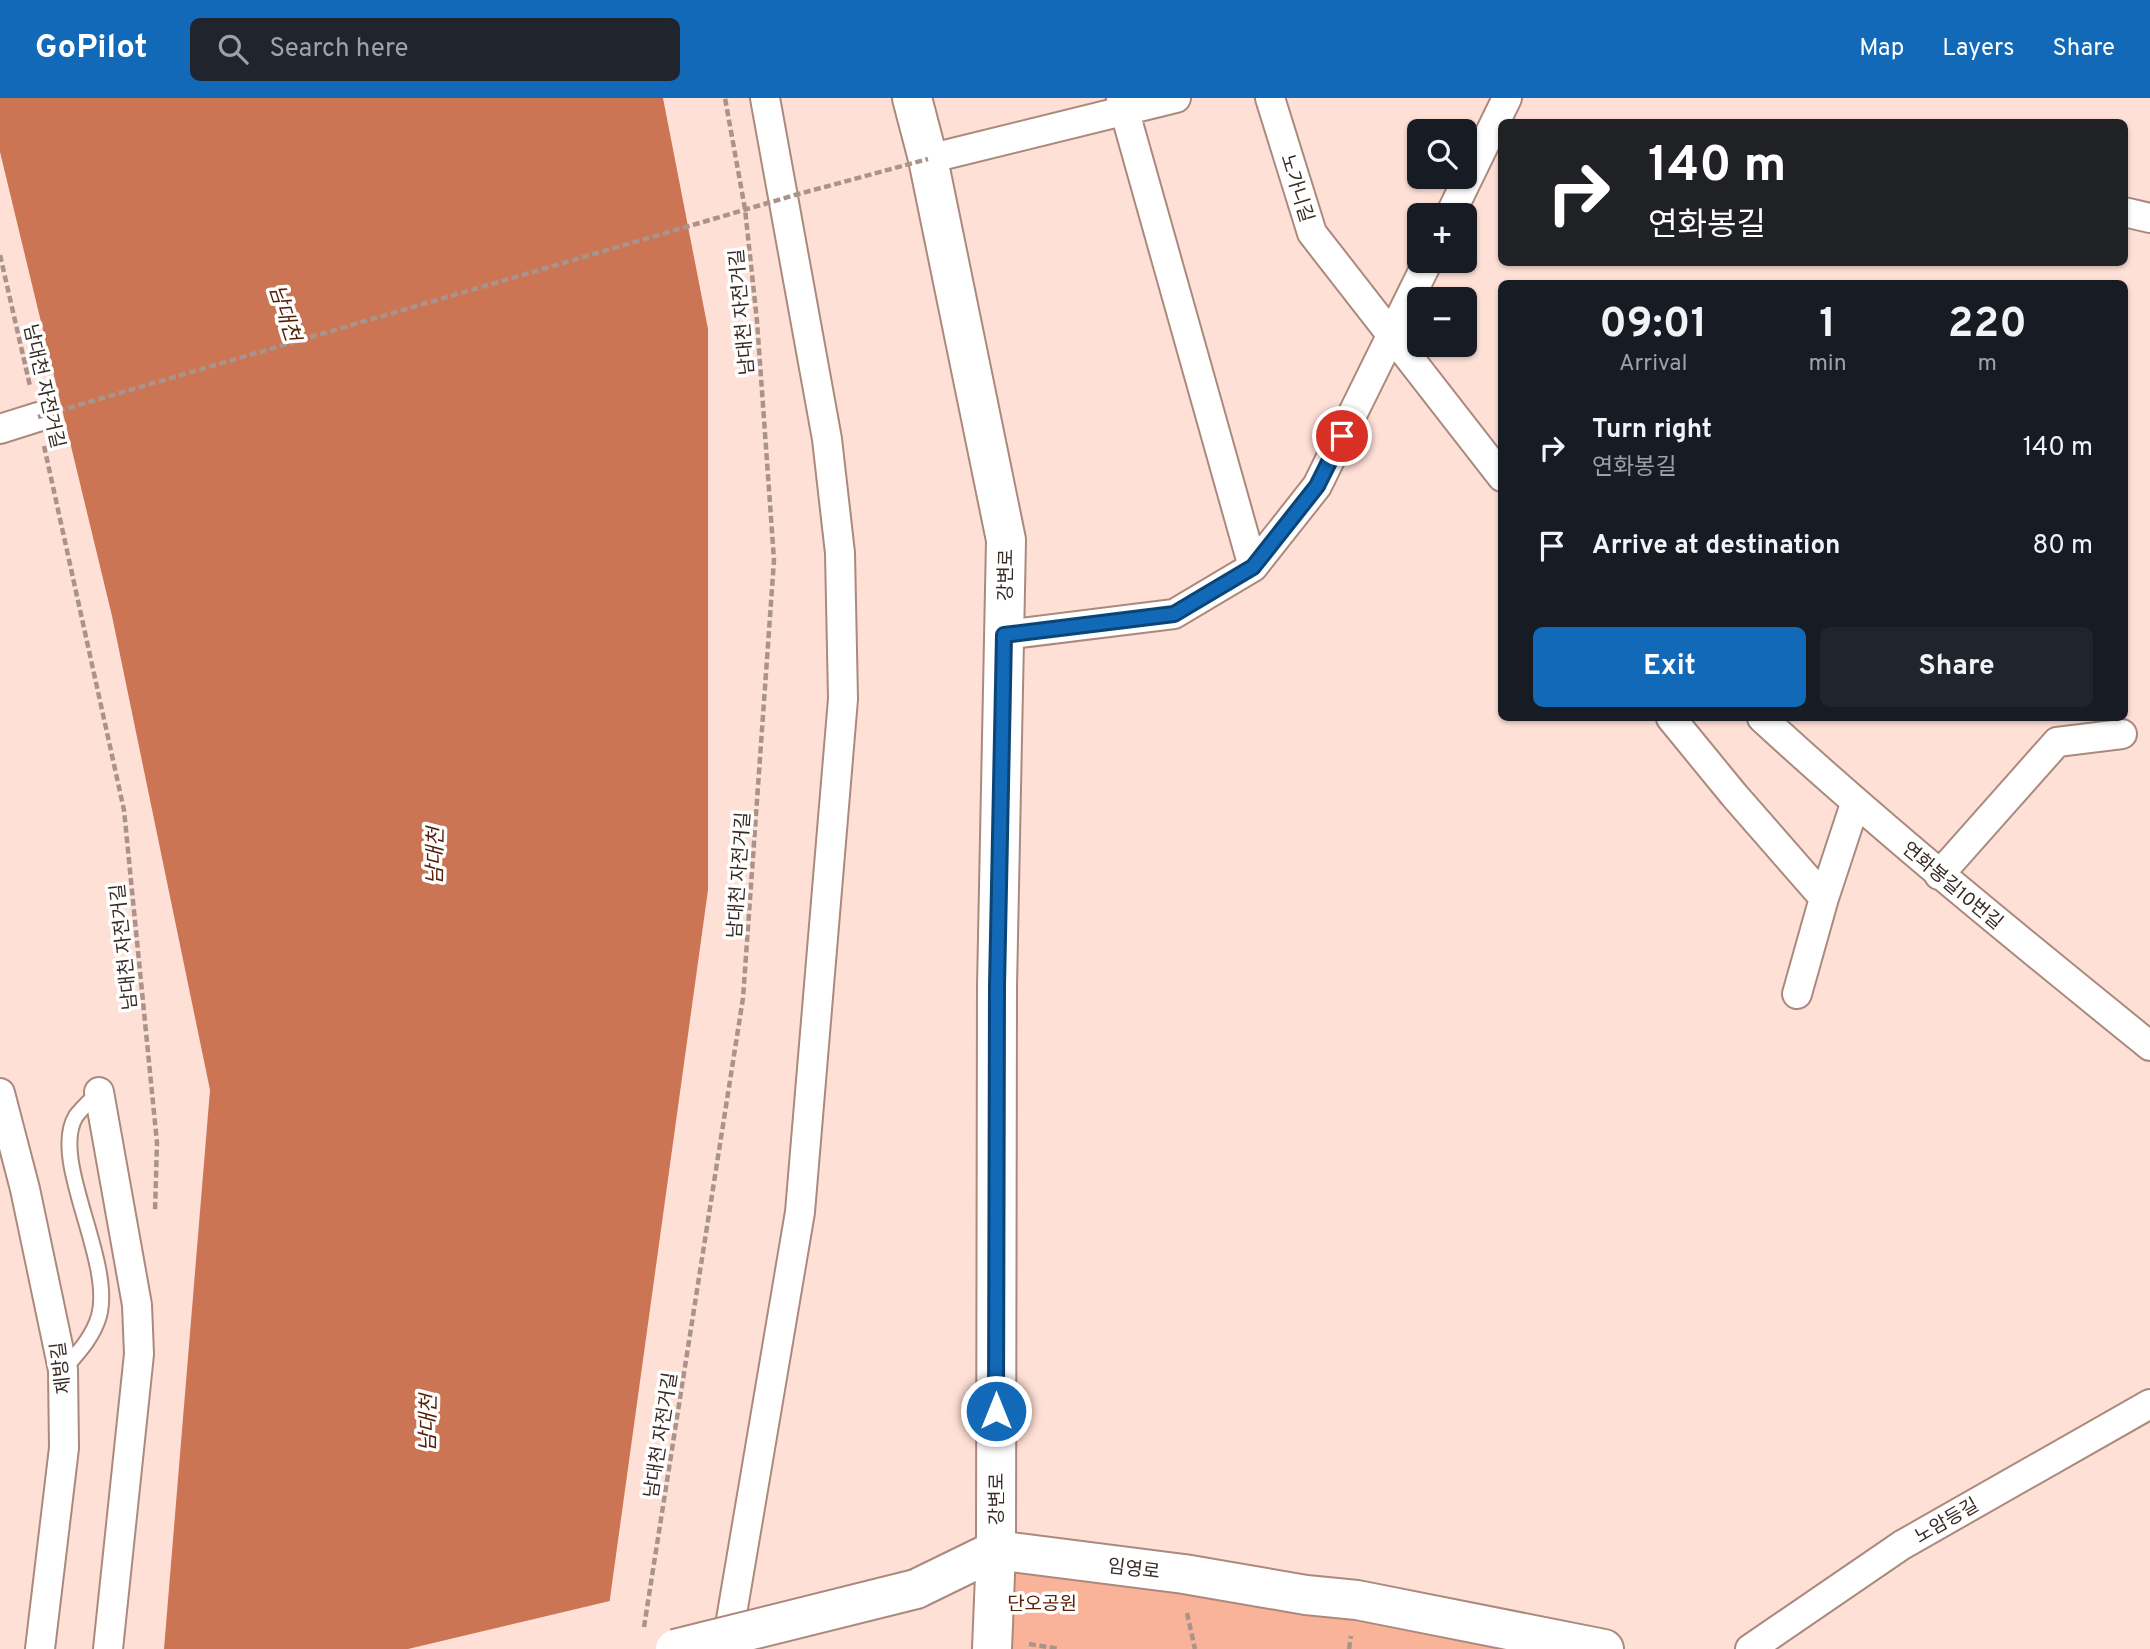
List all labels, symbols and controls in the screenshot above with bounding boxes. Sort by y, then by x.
search box [190,18,680,81]
text: GoPilot [35,28,148,70]
icon: search [214,30,252,68]
text: Search here [270,33,408,66]
text: Map [1859,34,1904,64]
text: Layers [1942,34,2014,64]
text: Share [2052,34,2115,64]
map controls [1407,119,1477,357]
button: search [1407,119,1477,189]
text: 140 m [1648,137,1787,199]
icon: right [1533,147,1624,238]
street label: 노가니길 [1274,152,1318,226]
button: + [1407,203,1477,273]
text: 연화봉길 [1648,207,1766,247]
street label: 남대천 자전거길 [726,248,760,376]
water label: 남대천 [262,282,306,348]
button: − [1407,287,1477,357]
text: 09:01 [1599,299,1707,352]
text: 1 [1819,299,1836,352]
text: 220 [1948,299,2027,352]
street label: 남대천 자전거길 [17,322,69,451]
text: Arrival [1619,350,1687,379]
text: min [1808,350,1847,379]
text: m [1978,350,1997,379]
pin [1312,406,1372,466]
text: Turn right [1592,414,1712,447]
icon: arrive [1323,417,1361,455]
icon: right [1533,429,1571,467]
text: 140 m [2023,432,2093,465]
text: 연화봉길 [1592,454,1677,483]
icon: arrive [1533,527,1571,565]
text: Arrive at destination [1592,530,1840,563]
text: 80 m [2033,530,2093,563]
street label: 강변로 [995,549,1019,601]
button: Exit [1533,627,1806,707]
button: Share [1820,627,2093,707]
street label: 남대천 자전거길 [724,811,756,939]
water label: 남대천 [422,824,451,885]
street label: 연화봉길10번길 [1896,837,2007,936]
street label: 남대천 자전거길 [106,882,144,1011]
street label: 제방길 [47,1340,77,1395]
street label: 남대천 자전거길 [640,1371,684,1500]
position arrow [959,1374,1033,1448]
water label: 남대천 [415,1391,444,1452]
street label: 강변로 [986,1473,1010,1525]
street label: 노암등길 [1911,1494,1983,1550]
street label: 임영로 [1106,1555,1161,1585]
park label: 단오공원 [1007,1593,1077,1617]

